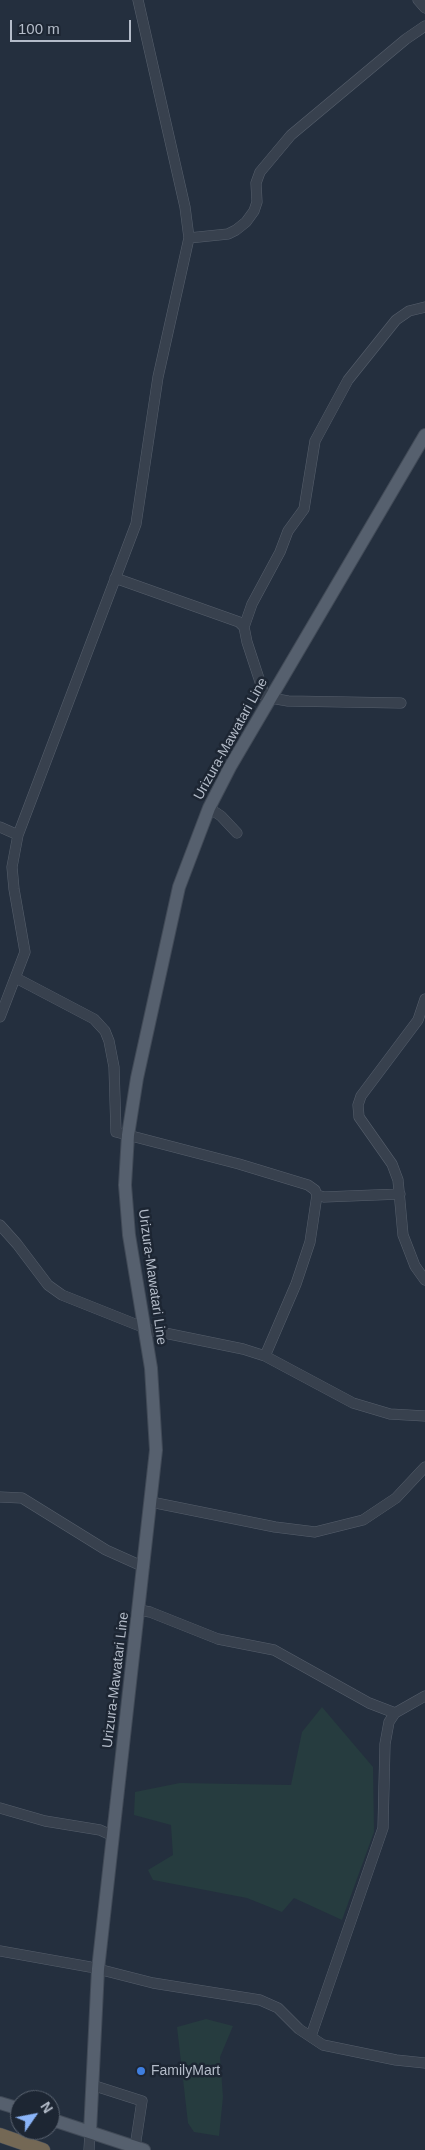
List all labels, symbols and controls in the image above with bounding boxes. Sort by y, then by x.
scale bar [12,10,134,42]
text: 100 m [18,20,60,37]
street label: Urizura-Mawatari Line [190,675,272,803]
street label: Urizura-Mawatari Line [134,1208,170,1346]
street label: Urizura-Mawatari Line [99,1611,133,1749]
place label: FamilyMart [151,2063,220,2079]
marker: FamilyMart [135,2065,147,2077]
north arrow [10,2090,60,2140]
text: N [37,2099,56,2116]

